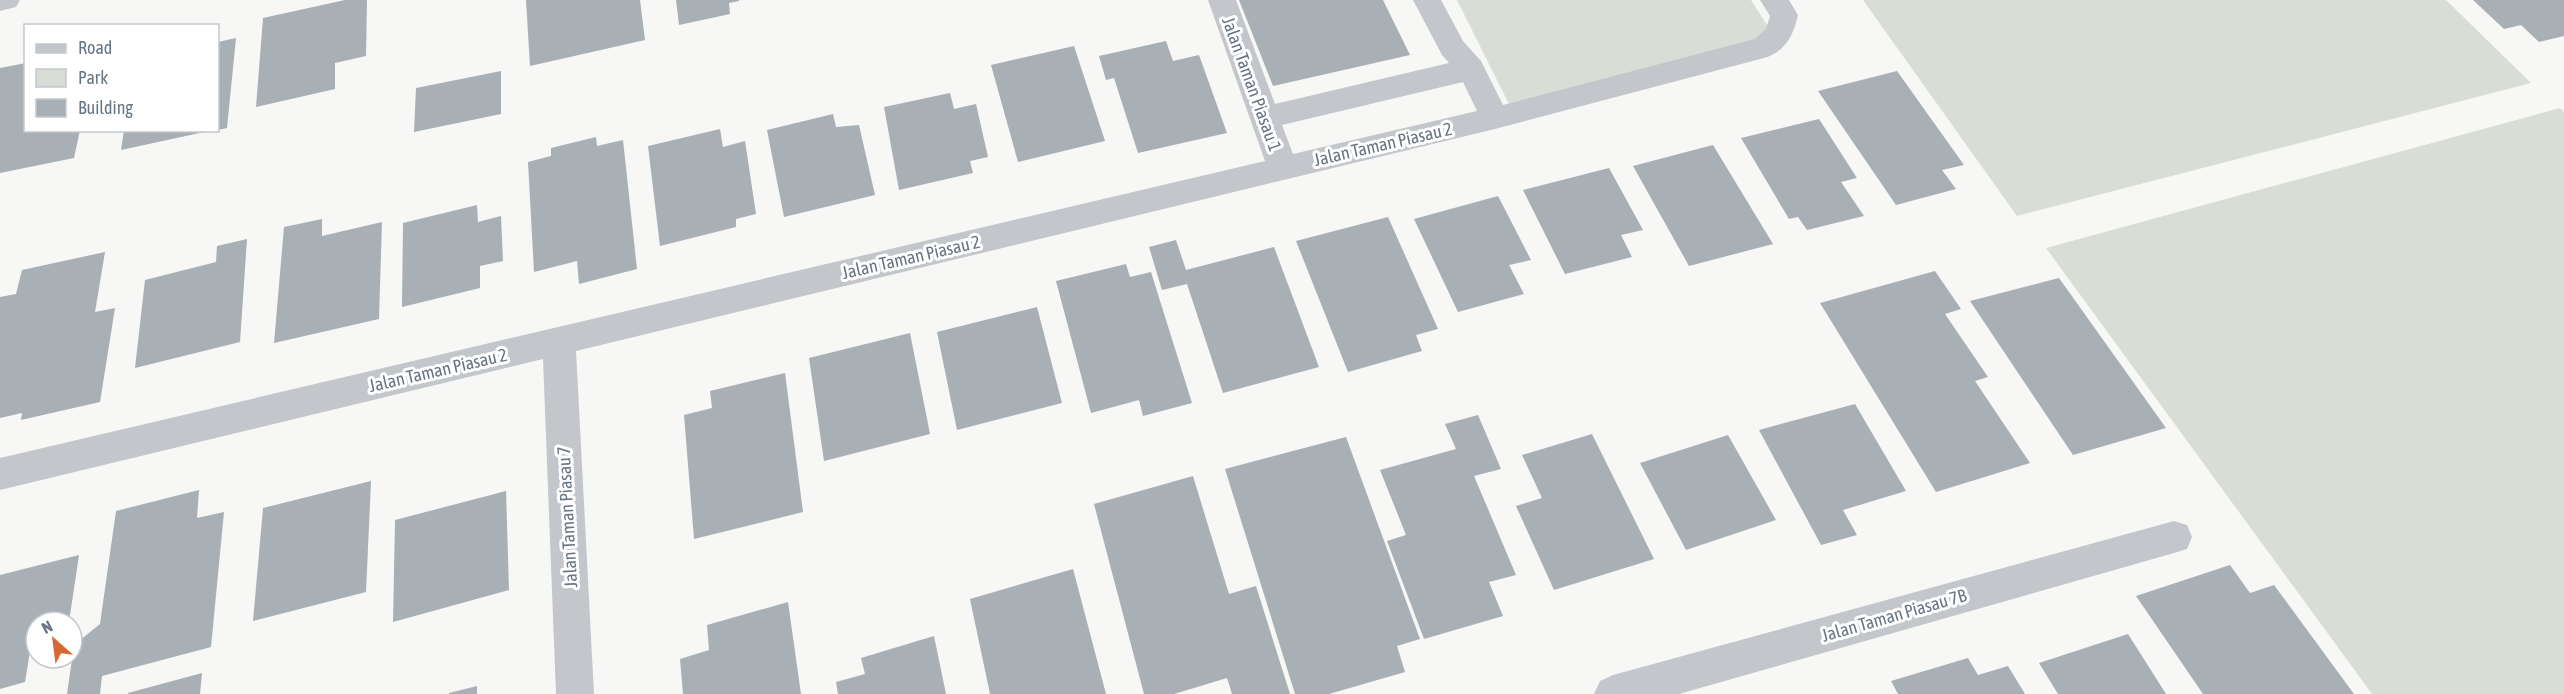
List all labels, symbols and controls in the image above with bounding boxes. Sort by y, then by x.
street label: Jalan Taman Piasau 1 [1218,14,1286,154]
legend [24,24,219,132]
text: Road [78,37,112,58]
text: Park [78,67,108,88]
text: Building [78,97,133,118]
street label: Jalan Taman Piasau 2 [1312,118,1454,170]
street label: Jalan Taman Piasau 2 [840,231,982,283]
street label: Jalan Taman Piasau 2 [367,344,509,396]
street label: Jalan Taman Piasau 7 [553,446,581,588]
street label: Jalan Taman Piasau 7B [1819,584,1969,646]
north arrow [24,610,84,670]
text: N [39,617,55,637]

